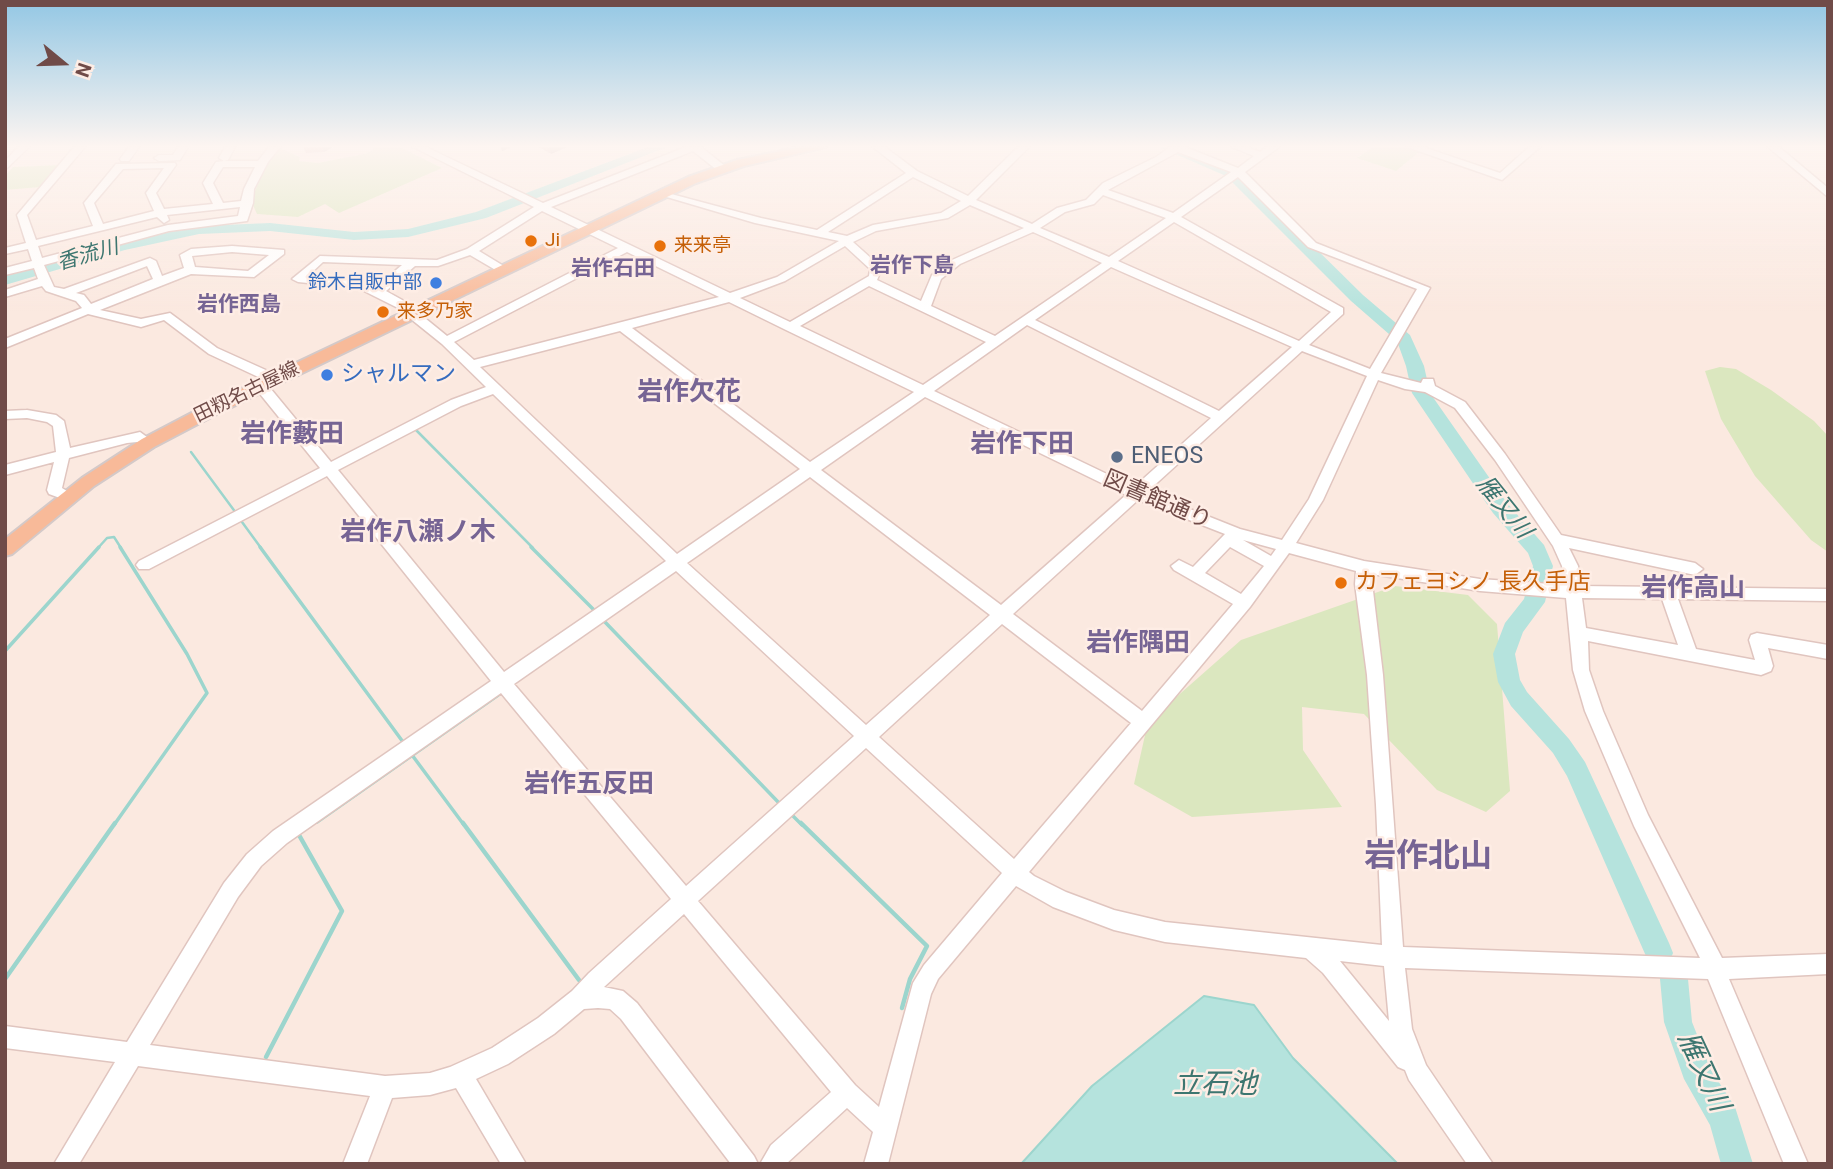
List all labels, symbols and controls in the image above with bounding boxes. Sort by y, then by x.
north arrow [28,28,98,98]
text: N [70,60,96,80]
place label: Ji [545,230,560,252]
marker: Ji [523,233,539,249]
water label: 香流川 [54,235,122,277]
place label: 来来亭 [674,235,731,257]
marker: 来来亭 [652,238,668,254]
district label: 岩作下島 [870,254,954,280]
district label: 岩作石田 [571,257,655,283]
place label: 鈴木自販中部 [308,272,422,294]
marker: 鈴木自販中部 [428,275,444,291]
district label: 岩作西島 [197,293,281,319]
place label: 来多乃家 [397,301,473,323]
marker: 来多乃家 [375,304,391,320]
street label: 田籾名古屋線 [191,358,303,428]
place label: シャルマン [341,361,456,389]
marker: シャルマン [319,367,335,383]
district label: 岩作欠花 [637,377,741,409]
district label: 岩作藪田 [240,419,344,451]
district label: 岩作下田 [970,429,1074,461]
place label: ENEOS [1131,443,1203,471]
marker: ENEOS [1109,449,1125,465]
street label: 図書館通り [1099,466,1215,536]
water label: 雁又川 [1469,471,1537,545]
district label: 岩作八瀬ノ木 [340,517,496,549]
place label: カフェヨシノ 長久手店 [1355,569,1591,597]
district label: 岩作高山 [1641,573,1745,605]
marker: カフェヨシノ 長久手店 [1333,575,1349,591]
district label: 岩作隅田 [1086,628,1190,660]
district label: 岩作五反田 [524,769,654,801]
district label: 岩作北山 [1364,839,1492,877]
water label: 雁又川 [1669,1027,1735,1117]
water label: 立石池 [1173,1069,1257,1103]

